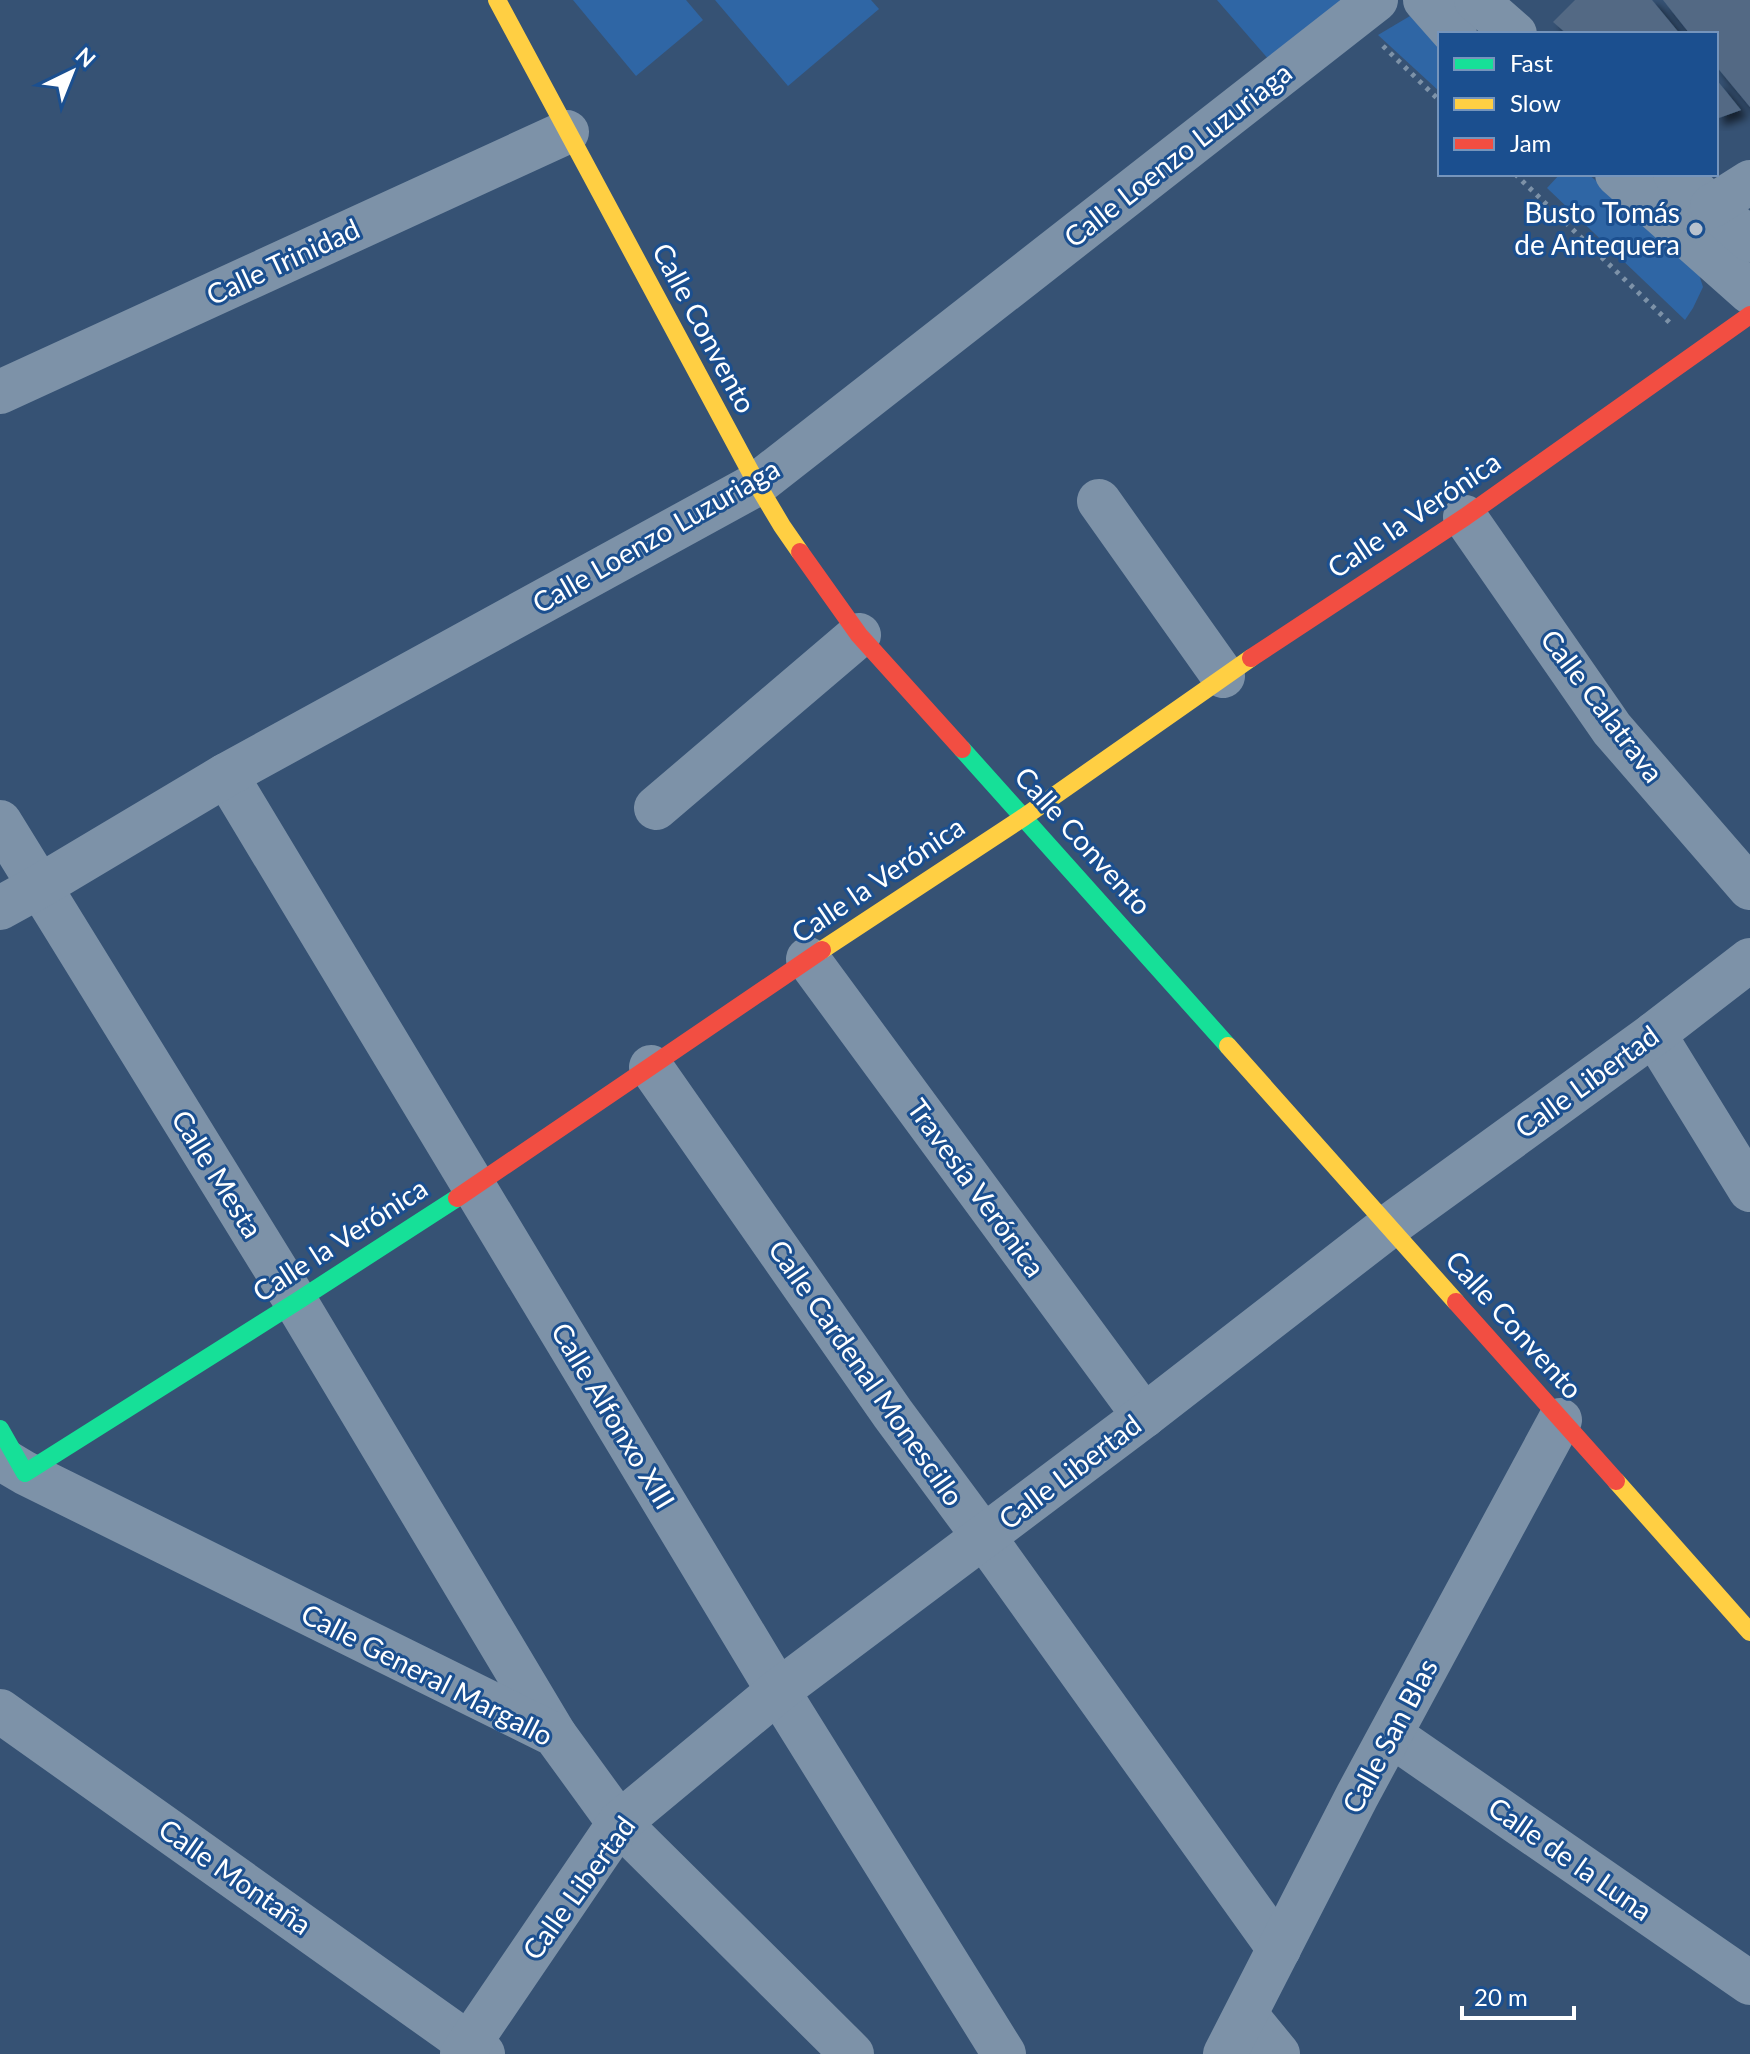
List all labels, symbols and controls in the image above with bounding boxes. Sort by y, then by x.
north arrow [32,32,112,112]
legend [1438,32,1718,176]
text: N [71,41,101,73]
text: Fast [1510,48,1553,77]
street label: Calle Loenzo Luzuriaga [1057,55,1298,254]
text: Slow [1510,88,1561,117]
text: Jam [1510,128,1551,157]
place label: Busto Tomás de Antequera [1514,195,1680,261]
street label: Calle Trinidad [201,211,365,311]
marker: Busto Tomás de Antequera [1687,220,1705,238]
street label: Calle Convento [646,237,764,418]
street label: Calle la Verónica [1321,444,1506,585]
street label: Calle Loenzo Luzuriaga [526,451,785,620]
street label: Calle Calatrava [1534,622,1671,788]
street label: Calle Convento [1008,759,1159,921]
street label: Calle la Verónica [785,809,970,950]
street label: Calle Libertad [1508,1018,1665,1145]
street label: Travesía Verónica [901,1092,1053,1283]
street label: Calle Mesta [165,1103,270,1244]
street label: Calle la Verónica [246,1170,433,1308]
street label: Calle Cardenal Monescillo [762,1233,972,1512]
street label: Calle Convento [1439,1243,1590,1405]
street label: Calle Alfonxo XIII [545,1316,683,1515]
street label: Calle Libertad [992,1407,1147,1536]
street label: Calle General Margallo [296,1596,559,1752]
street label: Calle San Blas [1334,1653,1444,1819]
street label: Calle de la Luna [1482,1789,1659,1927]
street label: Calle Libertad [515,1809,642,1966]
street label: Calle Montaña [153,1811,318,1941]
scale bar [1462,1970,1574,2020]
text: 20 m [1474,1982,1528,2011]

